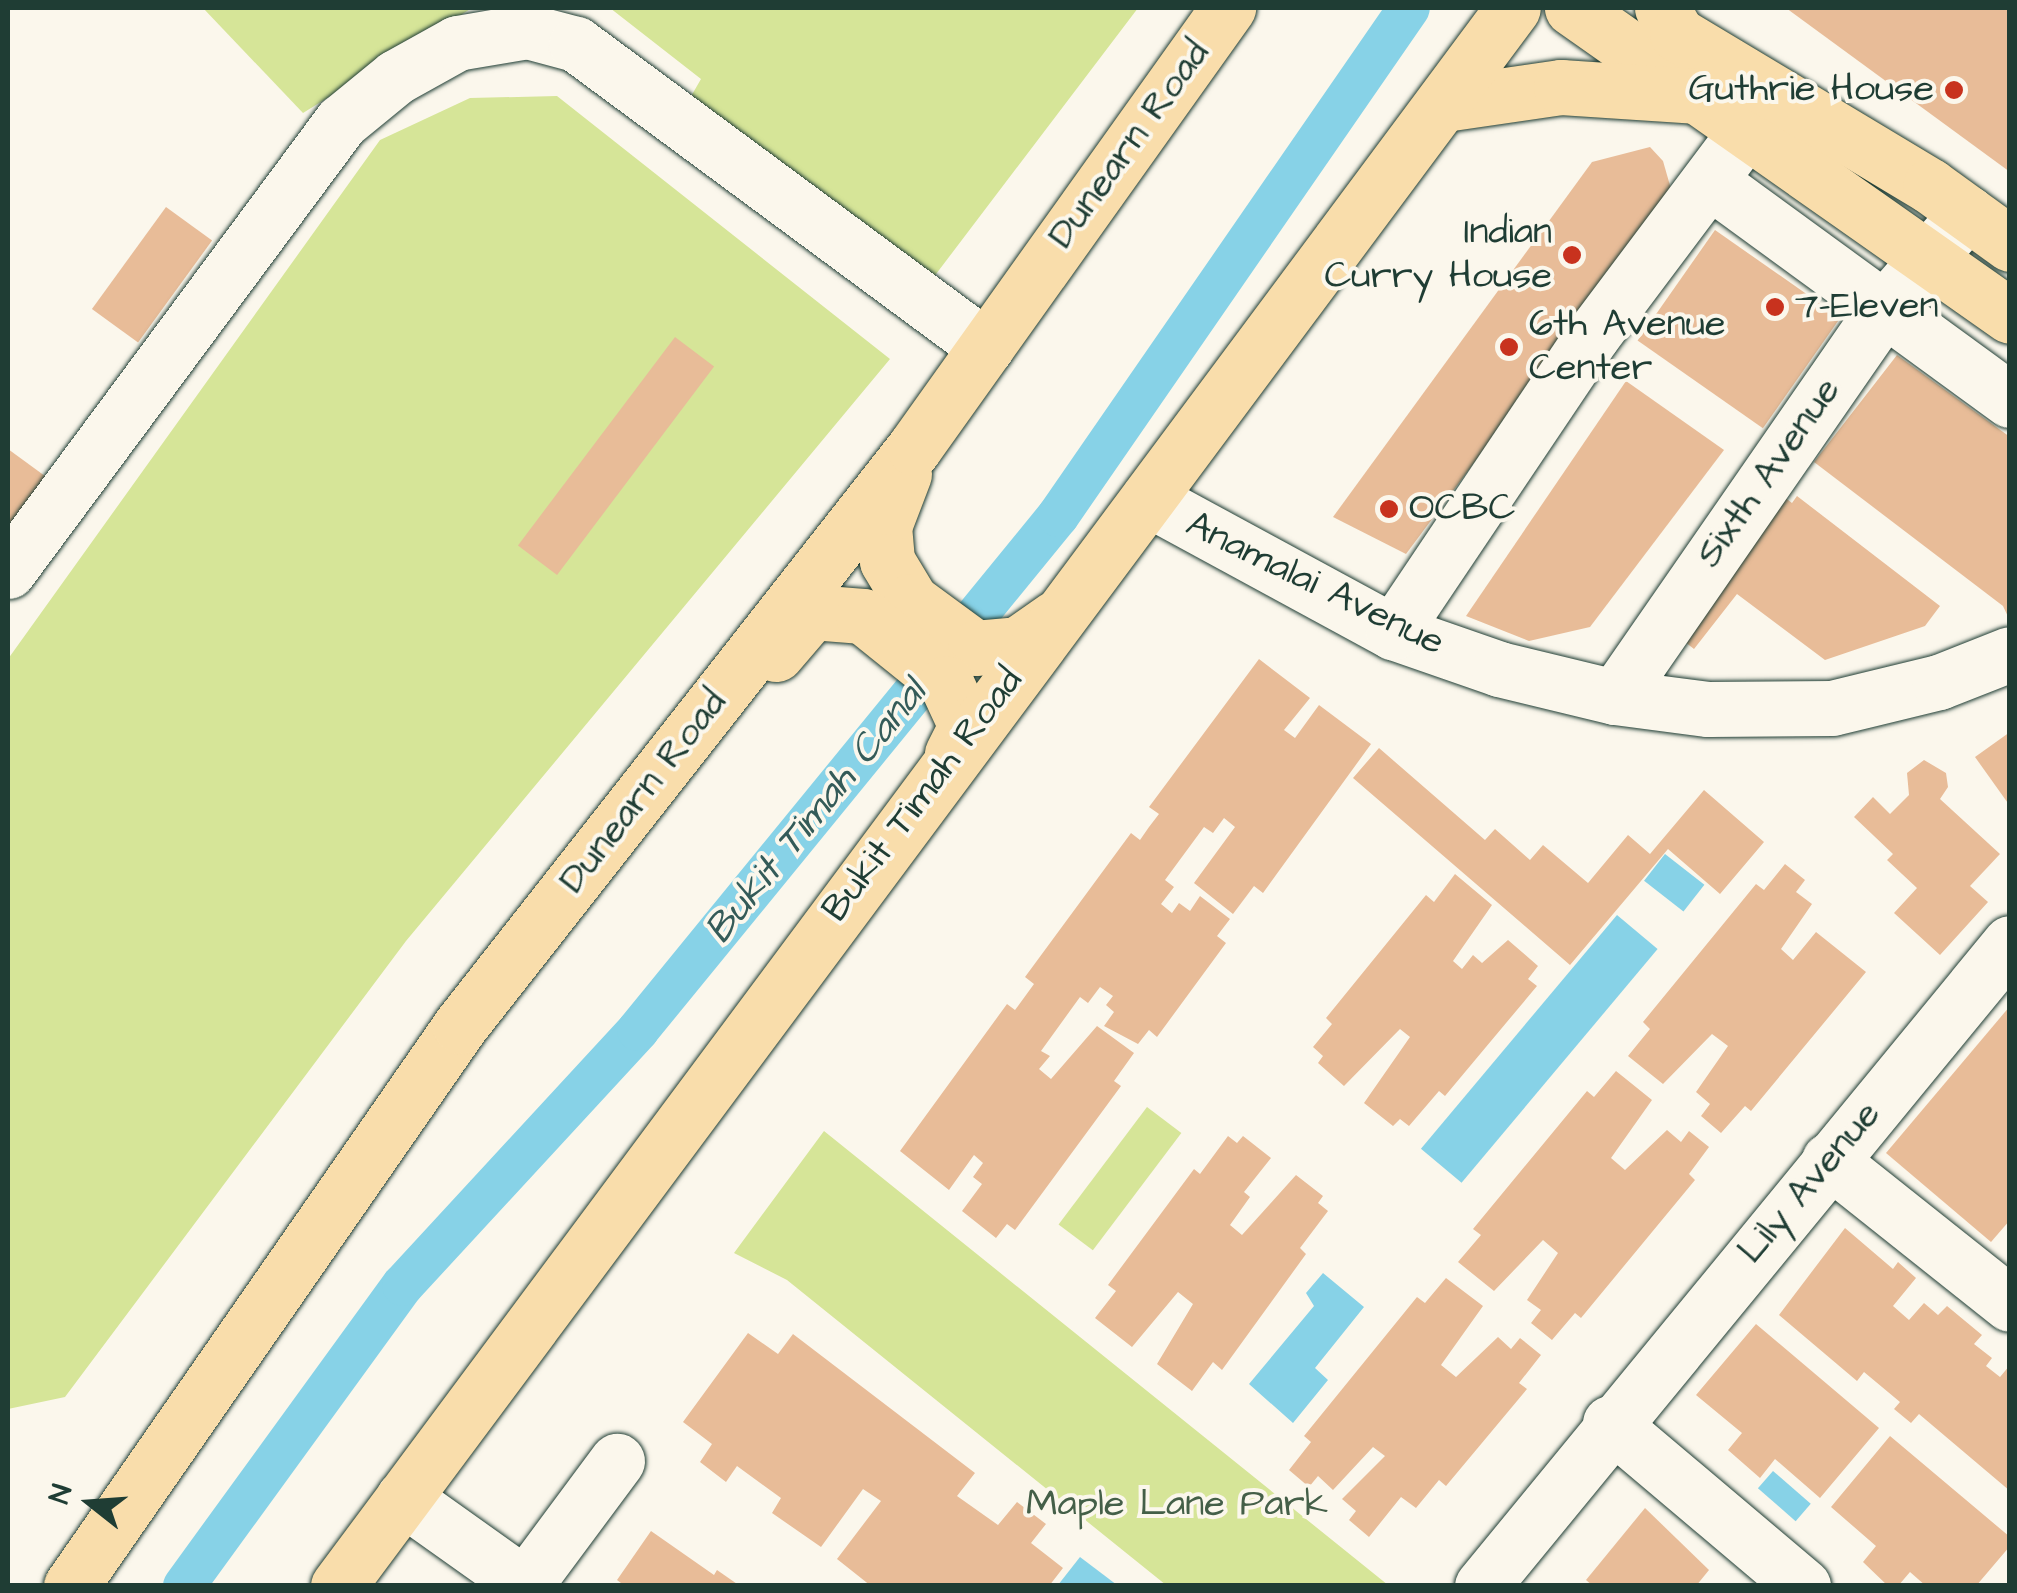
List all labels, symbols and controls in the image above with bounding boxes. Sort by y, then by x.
street label: Dunearn Road [1039,32,1221,258]
place label: Guthrie House [1688,67,1934,113]
marker: Guthrie House [1943,79,1965,101]
place label: Indian Curry House [1324,210,1552,300]
marker: Indian Curry House [1561,244,1583,266]
place label: 7-Eleven [1795,284,1938,330]
marker: 7-Eleven [1764,296,1786,318]
place label: 6th Avenue Center [1529,302,1726,392]
marker: 6th Avenue Center [1498,336,1520,358]
street label: Sixth Avenue [1687,369,1851,577]
place label: OCBC [1409,486,1515,532]
marker: OCBC [1378,498,1400,520]
street label: Anamalai Avenue [1179,502,1451,666]
street label: Bukit Timah Road [813,659,1033,931]
water label: Bukit Timah Canal [695,671,937,953]
street label: Dunearn Road [551,681,737,903]
street label: Lily Avenue [1729,1093,1891,1273]
north arrow [40,1453,140,1553]
text: N [40,1480,82,1508]
park label: Maple Lane Park [1026,1482,1328,1528]

